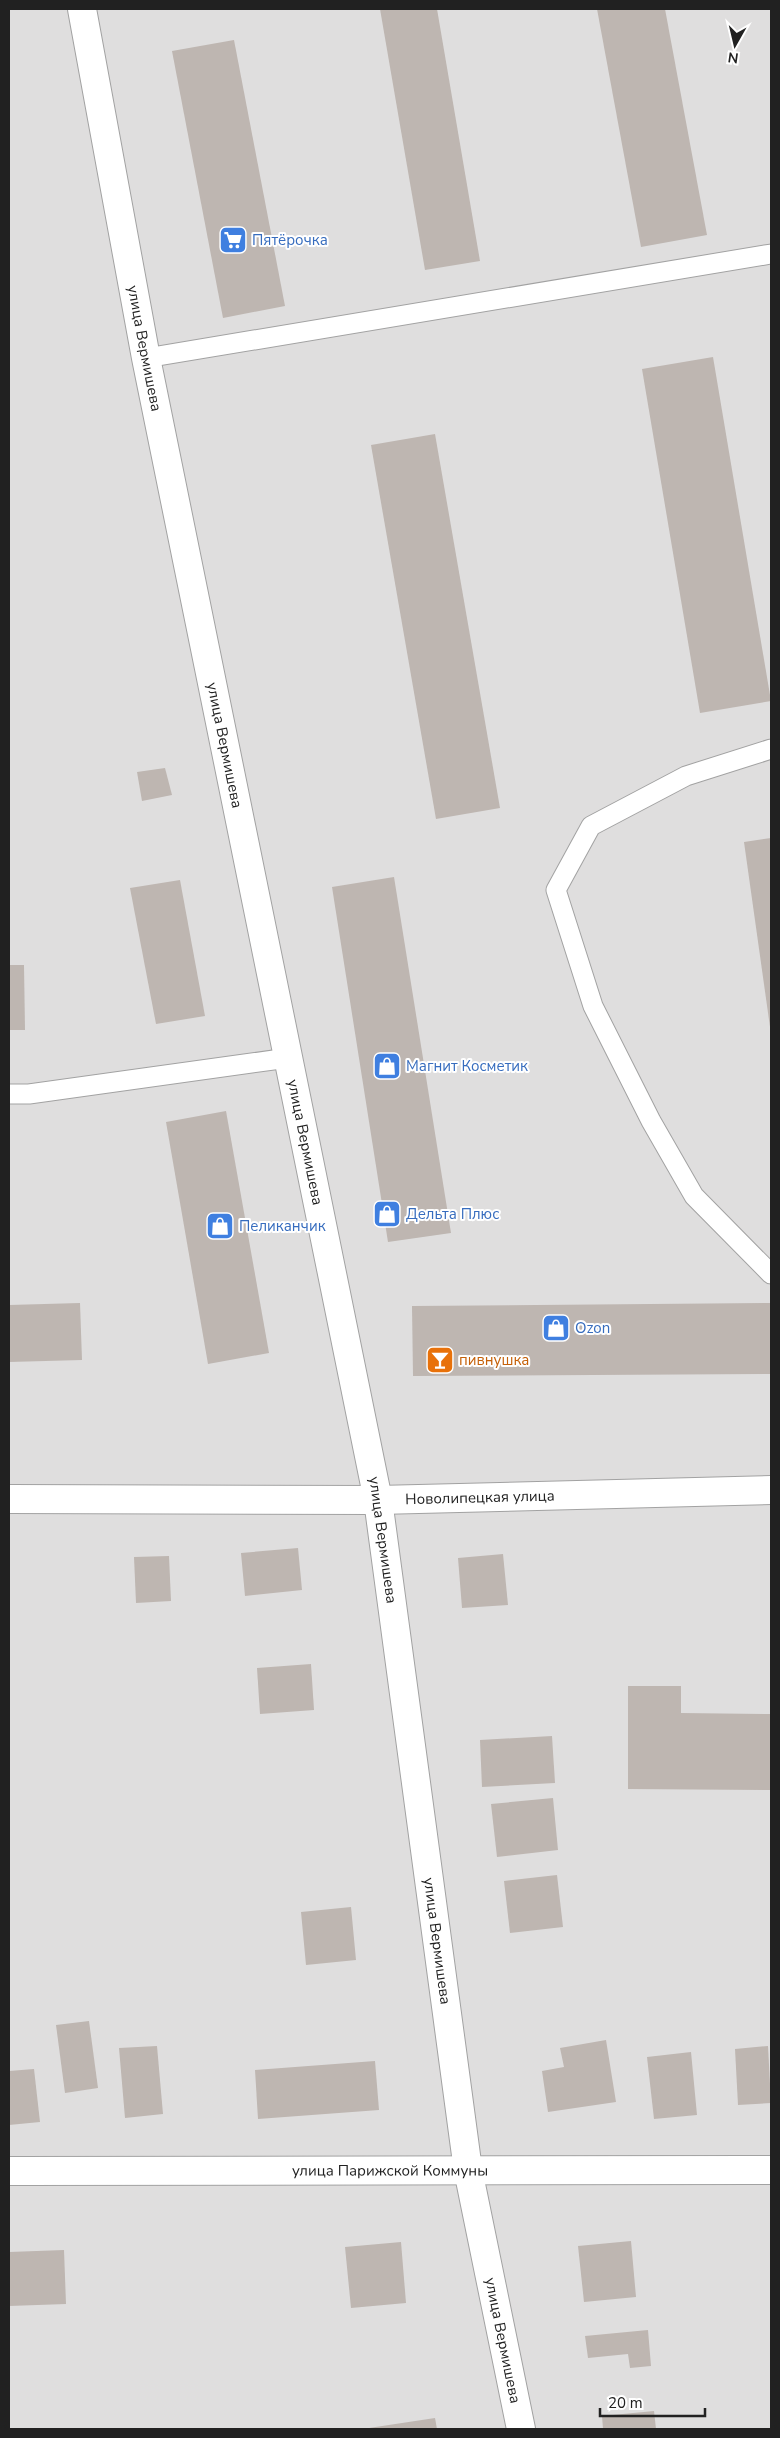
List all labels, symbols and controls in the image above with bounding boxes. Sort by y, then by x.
north arrow [710,20,760,70]
text: N [727,47,740,68]
supermarket icon: Пятёрочка [218,225,248,255]
place label: Пятёрочка [252,230,328,250]
street label: улица Вермишева [123,284,167,413]
street label: улица Вермишева [202,681,247,810]
shop icon: Магнит Косметик [372,1051,402,1081]
place label: Магнит Косметик [406,1056,528,1076]
street label: улица Вермишева [283,1077,328,1207]
shop icon: Дельта Плюс [372,1199,402,1229]
place label: Дельта Плюс [406,1204,499,1224]
shop icon: Пеликанчик [205,1211,235,1241]
place label: Пеликанчик [239,1216,326,1236]
shop icon: Ozon [541,1313,571,1343]
place label: Ozon [575,1318,610,1338]
bar icon: пивнушка [425,1345,455,1375]
place label: пивнушка [459,1350,529,1370]
street label: улица Вермишева [364,1475,402,1605]
street label: Новолипецкая улица [405,1486,555,1509]
street label: улица Вермишева [419,1876,456,2006]
street label: улица Парижской Коммуны [292,2160,488,2181]
street label: улица Вермишева [480,2276,526,2405]
scale bar [600,2386,705,2418]
text: 20 m [608,2393,643,2413]

